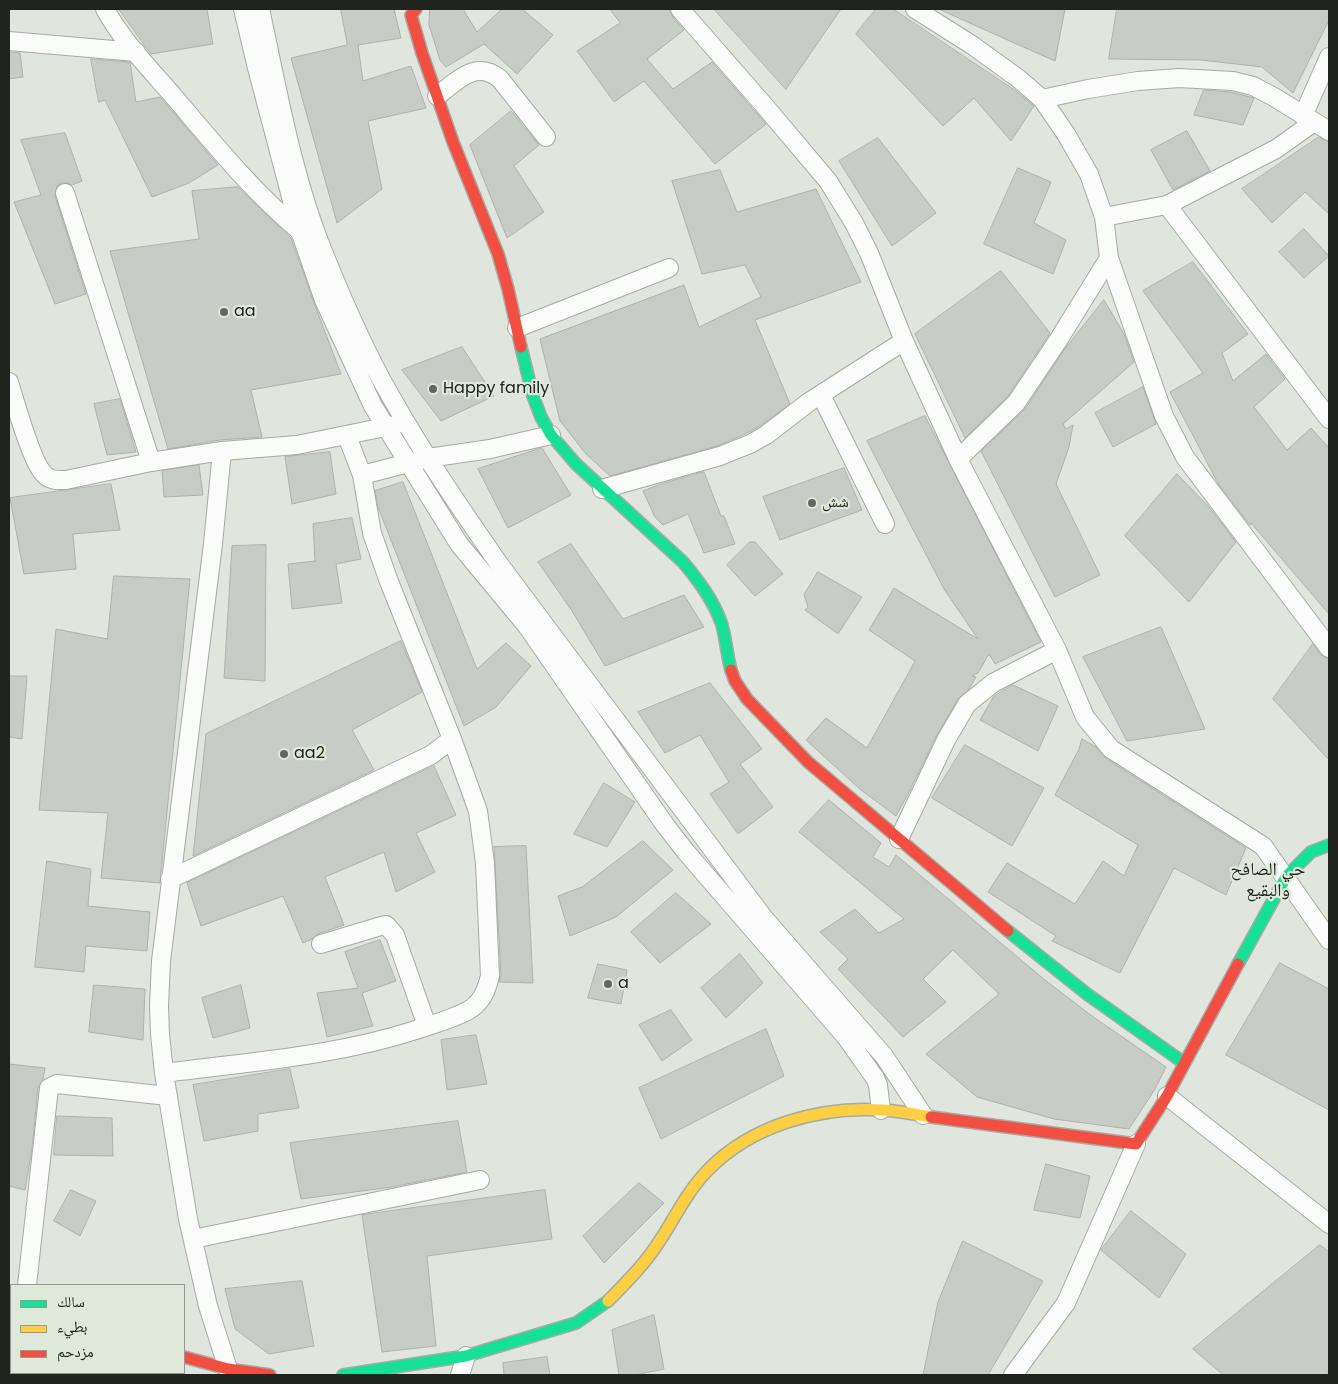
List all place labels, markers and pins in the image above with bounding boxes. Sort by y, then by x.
place label: aa [234,302,256,322]
marker: aa [218,306,230,318]
place label: Happy family [443,379,549,399]
marker: Happy family [427,383,439,395]
place label: شش [822,493,849,513]
marker: شش [806,497,818,509]
place label: aa2 [294,744,325,764]
marker: aa2 [278,748,290,760]
place label: a [618,974,629,994]
marker: a [602,978,614,990]

